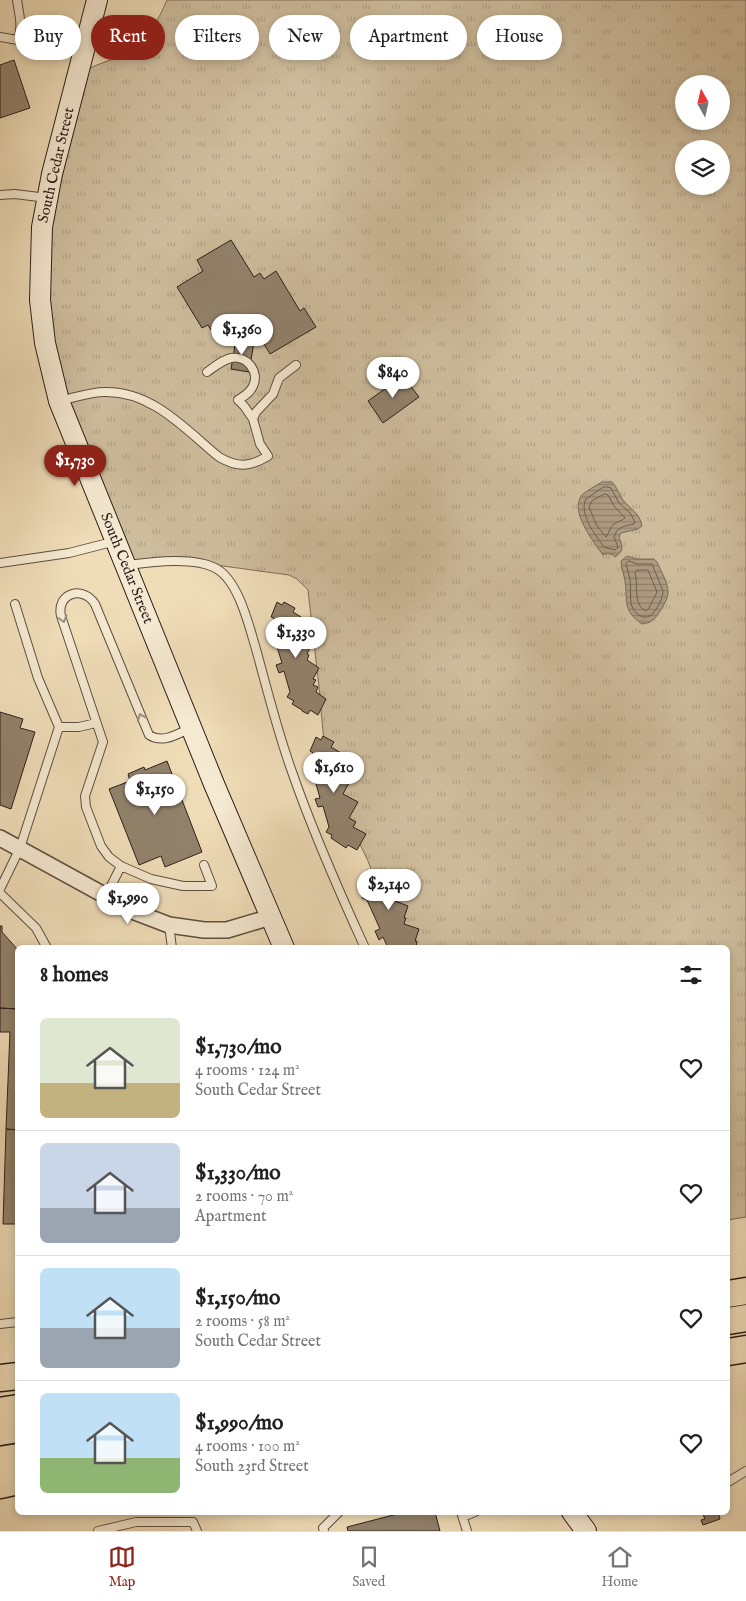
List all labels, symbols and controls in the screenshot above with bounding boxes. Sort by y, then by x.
chip: Buy [15,15,81,60]
chip: Rent [91,15,165,60]
chip: Filters [175,15,259,60]
chip: New [269,15,340,60]
chip: Apartment [350,15,467,60]
chip: House [477,15,562,60]
north arrow [675,75,730,130]
map controls [675,75,730,195]
street label: South Cedar Street [33,105,79,225]
button: layers [675,140,730,195]
pin: $1,360 [201,314,283,356]
text: $1,360 [222,320,262,340]
pin: $840 [363,356,423,399]
text: $840 [378,363,408,383]
pin: $1,730 [34,444,116,487]
text: $1,730 [55,451,95,471]
street label: South Cedar Street [96,510,158,626]
one-way arrow [57,615,67,623]
pin: $1,330 [255,616,337,659]
text: $1,330 [277,623,315,643]
one-way arrow [137,713,148,722]
pin: $1,610 [293,752,375,794]
text: $1,610 [314,758,354,778]
pin: $1,150 [114,774,196,816]
text: $1,150 [136,780,174,800]
pin: $2,140 [348,868,430,911]
text: $2,140 [368,875,410,895]
pin: $1,990 [87,882,169,925]
text: $1,990 [108,889,148,909]
icon: filters [677,961,705,989]
text: 8 homes [40,962,108,989]
text: $1,730/mo [195,1034,282,1061]
icon: home [80,1038,140,1098]
icon: heart [677,1054,705,1082]
text: 4 rooms · 124 m² [195,1061,300,1081]
text: South Cedar Street [195,1081,321,1101]
text: $1,330/mo [195,1160,281,1187]
icon: home [80,1163,140,1223]
icon: heart [677,1179,705,1207]
text: 2 rooms · 70 m² [195,1187,293,1207]
text: Apartment [195,1207,266,1227]
text: $1,150/mo [195,1285,280,1312]
icon: home [80,1288,140,1348]
icon: heart [677,1304,705,1332]
text: 2 rooms · 58 m² [195,1312,290,1332]
text: South Cedar Street [195,1332,321,1352]
text: $1,990/mo [195,1410,283,1437]
icon: home [80,1413,140,1473]
icon: heart [677,1429,705,1457]
text: 4 rooms · 100 m² [195,1437,300,1457]
text: South 23rd Street [195,1457,309,1477]
tab: Map [108,1543,136,1591]
tab: Saved [352,1543,385,1591]
tab: Home [601,1543,638,1591]

